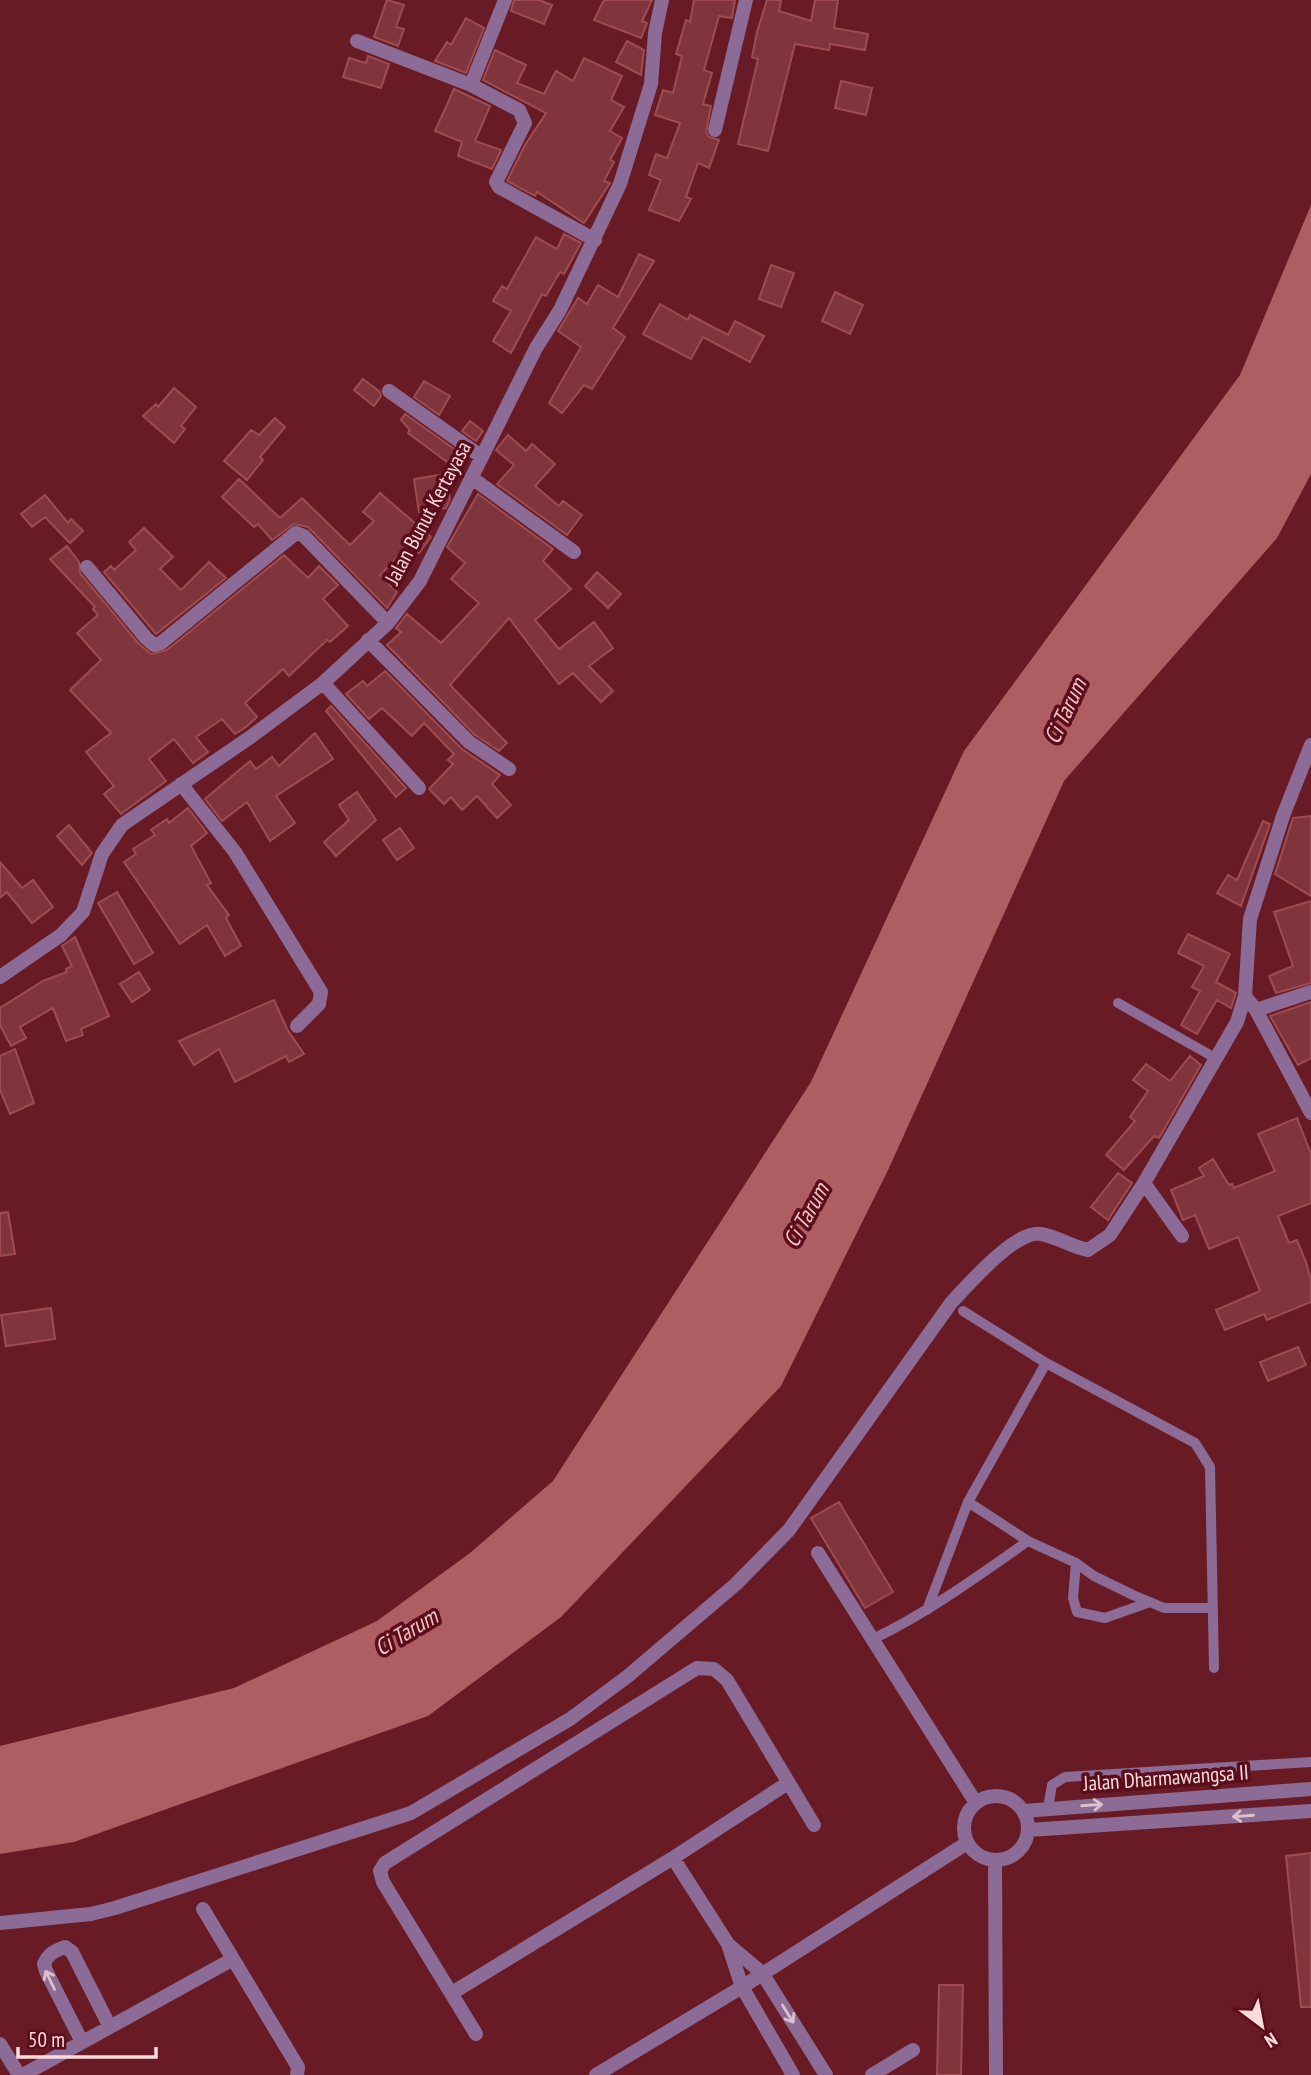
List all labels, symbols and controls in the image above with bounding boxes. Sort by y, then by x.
street label: Jalan Bunut Kertayasa [378,436,477,590]
water label: Ci Tarum [1037,672,1093,748]
water label: Ci Tarum [776,1176,836,1252]
water label: Ci Tarum [369,1600,444,1662]
street label: Jalan Dharmawangsa II [1081,1758,1250,1797]
one-way arrow [1080,1798,1103,1811]
one-way arrow [1232,1810,1255,1823]
one-way arrow [43,1970,57,1991]
north arrow [1227,1991,1297,2061]
one-way arrow [781,2004,795,2023]
scale bar [18,2016,156,2060]
text: 50 m [28,2026,65,2053]
text: N [1260,2028,1282,2053]

